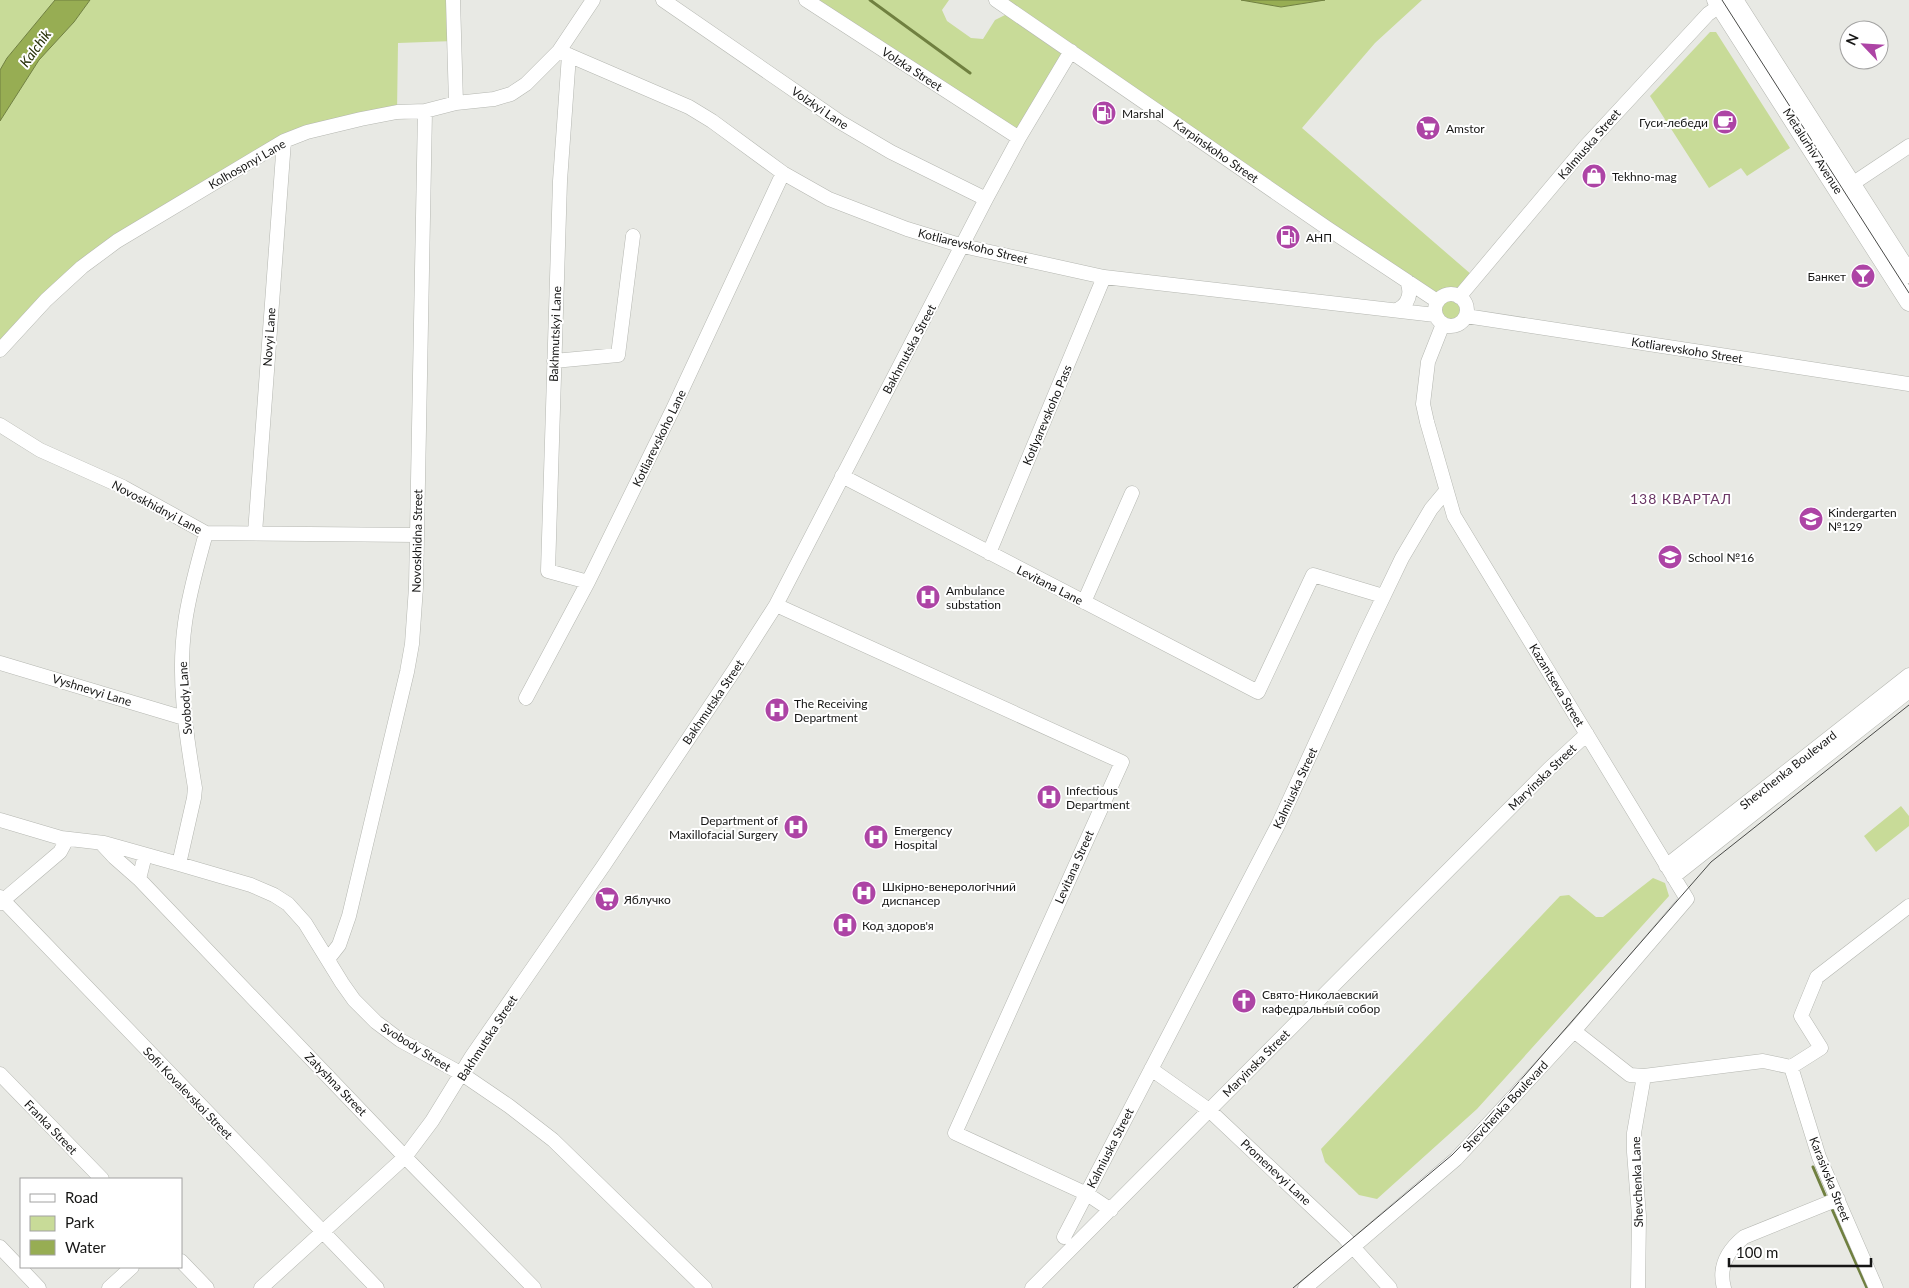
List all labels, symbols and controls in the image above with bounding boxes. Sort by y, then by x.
north arrow [1839,20,1889,70]
water label: Kalchik [16,26,54,70]
text: N [1842,31,1862,48]
street label: Volzka Street [879,44,946,94]
street label: Volzkyi Lane [789,83,851,133]
fuel station icon: Marshal [1091,100,1117,126]
street label: Kalmiuska Street [1554,105,1624,182]
street label: Metalurhiv Avenue [1780,105,1846,197]
place label: Marshal [1122,106,1164,121]
cafe icon: Гуси-лебеди [1712,109,1738,135]
supermarket icon: Amstor [1415,115,1441,141]
place label: Гуси-лебеди [1639,115,1708,130]
street label: Karpinskoho Street [1171,116,1262,186]
place label: Amstor [1446,121,1485,136]
street label: Kolhospnyi Lane [206,136,288,192]
shop icon: Tekhno-mag [1581,163,1607,189]
place label: Tekhno-mag [1612,169,1677,184]
fuel station icon: АНП [1275,224,1301,250]
street label: Kotliarevskoho Street [917,225,1030,267]
place label: АНП [1306,230,1332,245]
bar icon: Банкет [1850,263,1876,289]
place label: Банкет [1808,269,1846,284]
street label: Bakhmutskyi Lane [546,286,564,382]
street label: Bakhmutska Street [879,301,939,396]
street label: Novyi Lane [259,307,279,367]
street label: Kotliarevskoho Street [1630,334,1744,366]
street label: Kotlyarevskoho Pass [1019,363,1075,467]
street label: Kotliarevskoho Lane [629,387,689,489]
street label: Novoskhidnyi Lane [109,477,205,537]
street label: Novoskhidna Street [409,489,425,593]
district label: 138 КВАРТАЛ [1630,490,1732,507]
place label: Kindergarten №129 [1828,505,1897,534]
school or university icon: Kindergarten №129 [1798,506,1824,532]
school or university icon: School №16 [1657,544,1683,570]
place label: School №16 [1688,550,1754,565]
street label: Levitana Lane [1014,562,1086,608]
place label: Ambulance substation [946,583,1005,612]
hospital icon: Ambulance substation [915,584,941,610]
street label: Kazantseva Street [1526,641,1588,730]
street label: Bakhmutska Street [679,656,747,747]
street label: Svobody Lane [175,661,195,735]
street label: Vyshnevyi Lane [50,671,134,709]
place label: The Receiving Department [794,696,867,725]
hospital icon: The Receiving Department [764,697,790,723]
street label: Shevchenka Boulevard [1736,727,1840,813]
street label: Maryinska Street [1505,740,1580,813]
street label: Kalmiuska Street [1270,744,1321,831]
place label: Infectious Department [1066,783,1131,812]
hospital icon: Infectious Department [1036,784,1062,810]
place label: Department of Maxillofacial Surgery [669,813,779,842]
hospital icon: Department of Maxillofacial Surgery [783,814,809,840]
place label: Emergency Hospital [894,823,953,852]
hospital icon: Emergency Hospital [863,824,889,850]
street label: Levitana Street [1051,827,1097,906]
place label: Шкірно-венерологічний диспансер [882,879,1016,908]
hospital icon: Шкірно-венерологічний диспансер [851,880,877,906]
supermarket icon: Яблучко [594,886,620,912]
place label: Яблучко [623,892,671,907]
hospital icon: Код здоров'я [832,912,858,938]
place label: Код здоров'я [862,918,934,933]
place label: Свято-Николаевский кафедральный собор [1262,987,1380,1016]
church icon: Свято-Николаевский кафедральный собор [1231,988,1257,1014]
street label: Bakhmutska Street [454,992,521,1084]
street label: Svobody Street [378,1019,454,1075]
street label: Maryinska Street [1219,1026,1293,1100]
street label: Sofii Kovalevskoi Street [140,1044,236,1143]
street label: Zatyshna Street [302,1049,371,1119]
street label: Shevchenka Boulevard [1459,1057,1551,1155]
street label: Franka Street [21,1097,81,1158]
street label: Kalmiuska Street [1083,1105,1137,1191]
street label: Karasivska Street [1806,1134,1854,1224]
street label: Promenevyi Lane [1238,1136,1314,1208]
street label: Shevchenka Lane [1628,1136,1646,1228]
legend [20,1178,182,1268]
text: Road [65,1188,98,1206]
text: Park [65,1213,95,1231]
scale bar [1729,1236,1872,1268]
text: Water [65,1238,106,1256]
text: 100 m [1736,1243,1778,1261]

